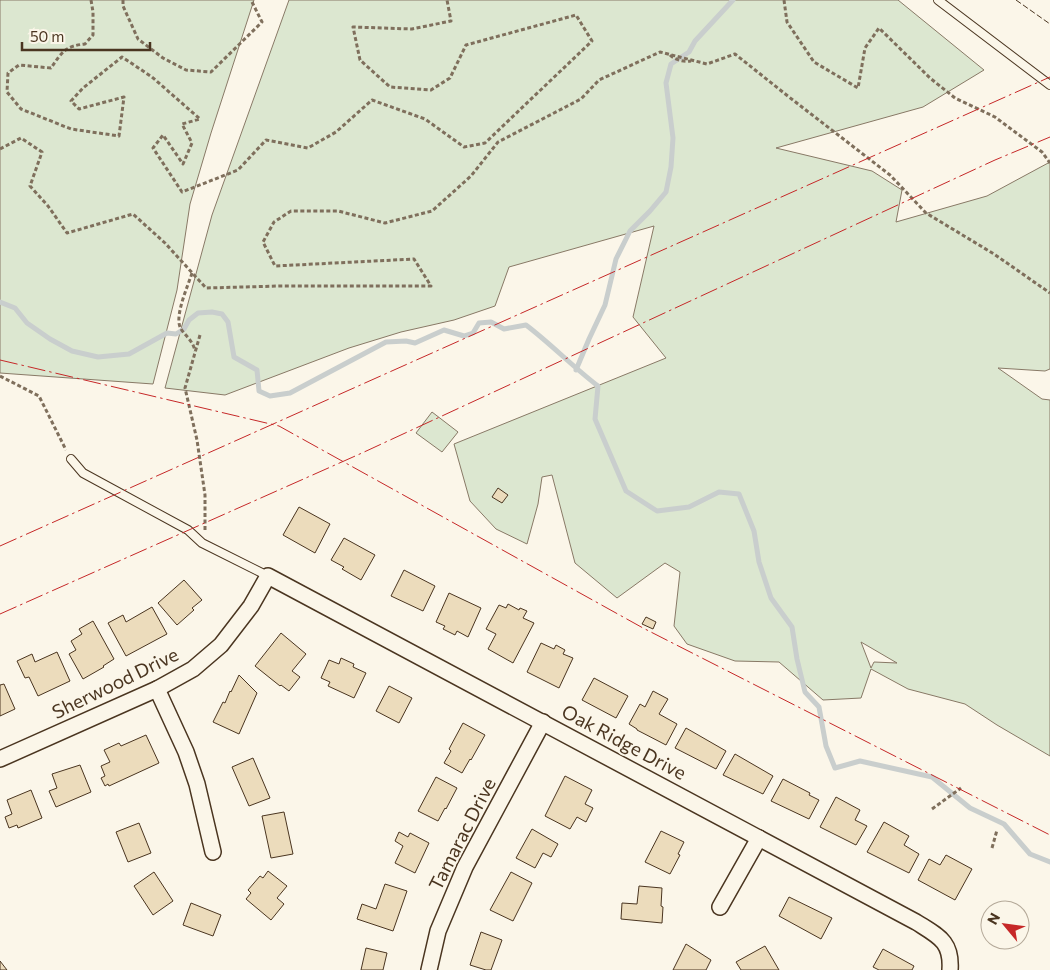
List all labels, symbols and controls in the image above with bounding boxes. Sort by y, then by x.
scale bar [22,20,150,52]
text: 50 m [30,27,64,45]
street label: Sherwood Drive [48,642,182,723]
street label: Oak Ridge Drive [558,699,690,784]
street label: Tamarac Drive [423,774,500,894]
north arrow [980,900,1030,950]
text: N [983,910,1003,927]

